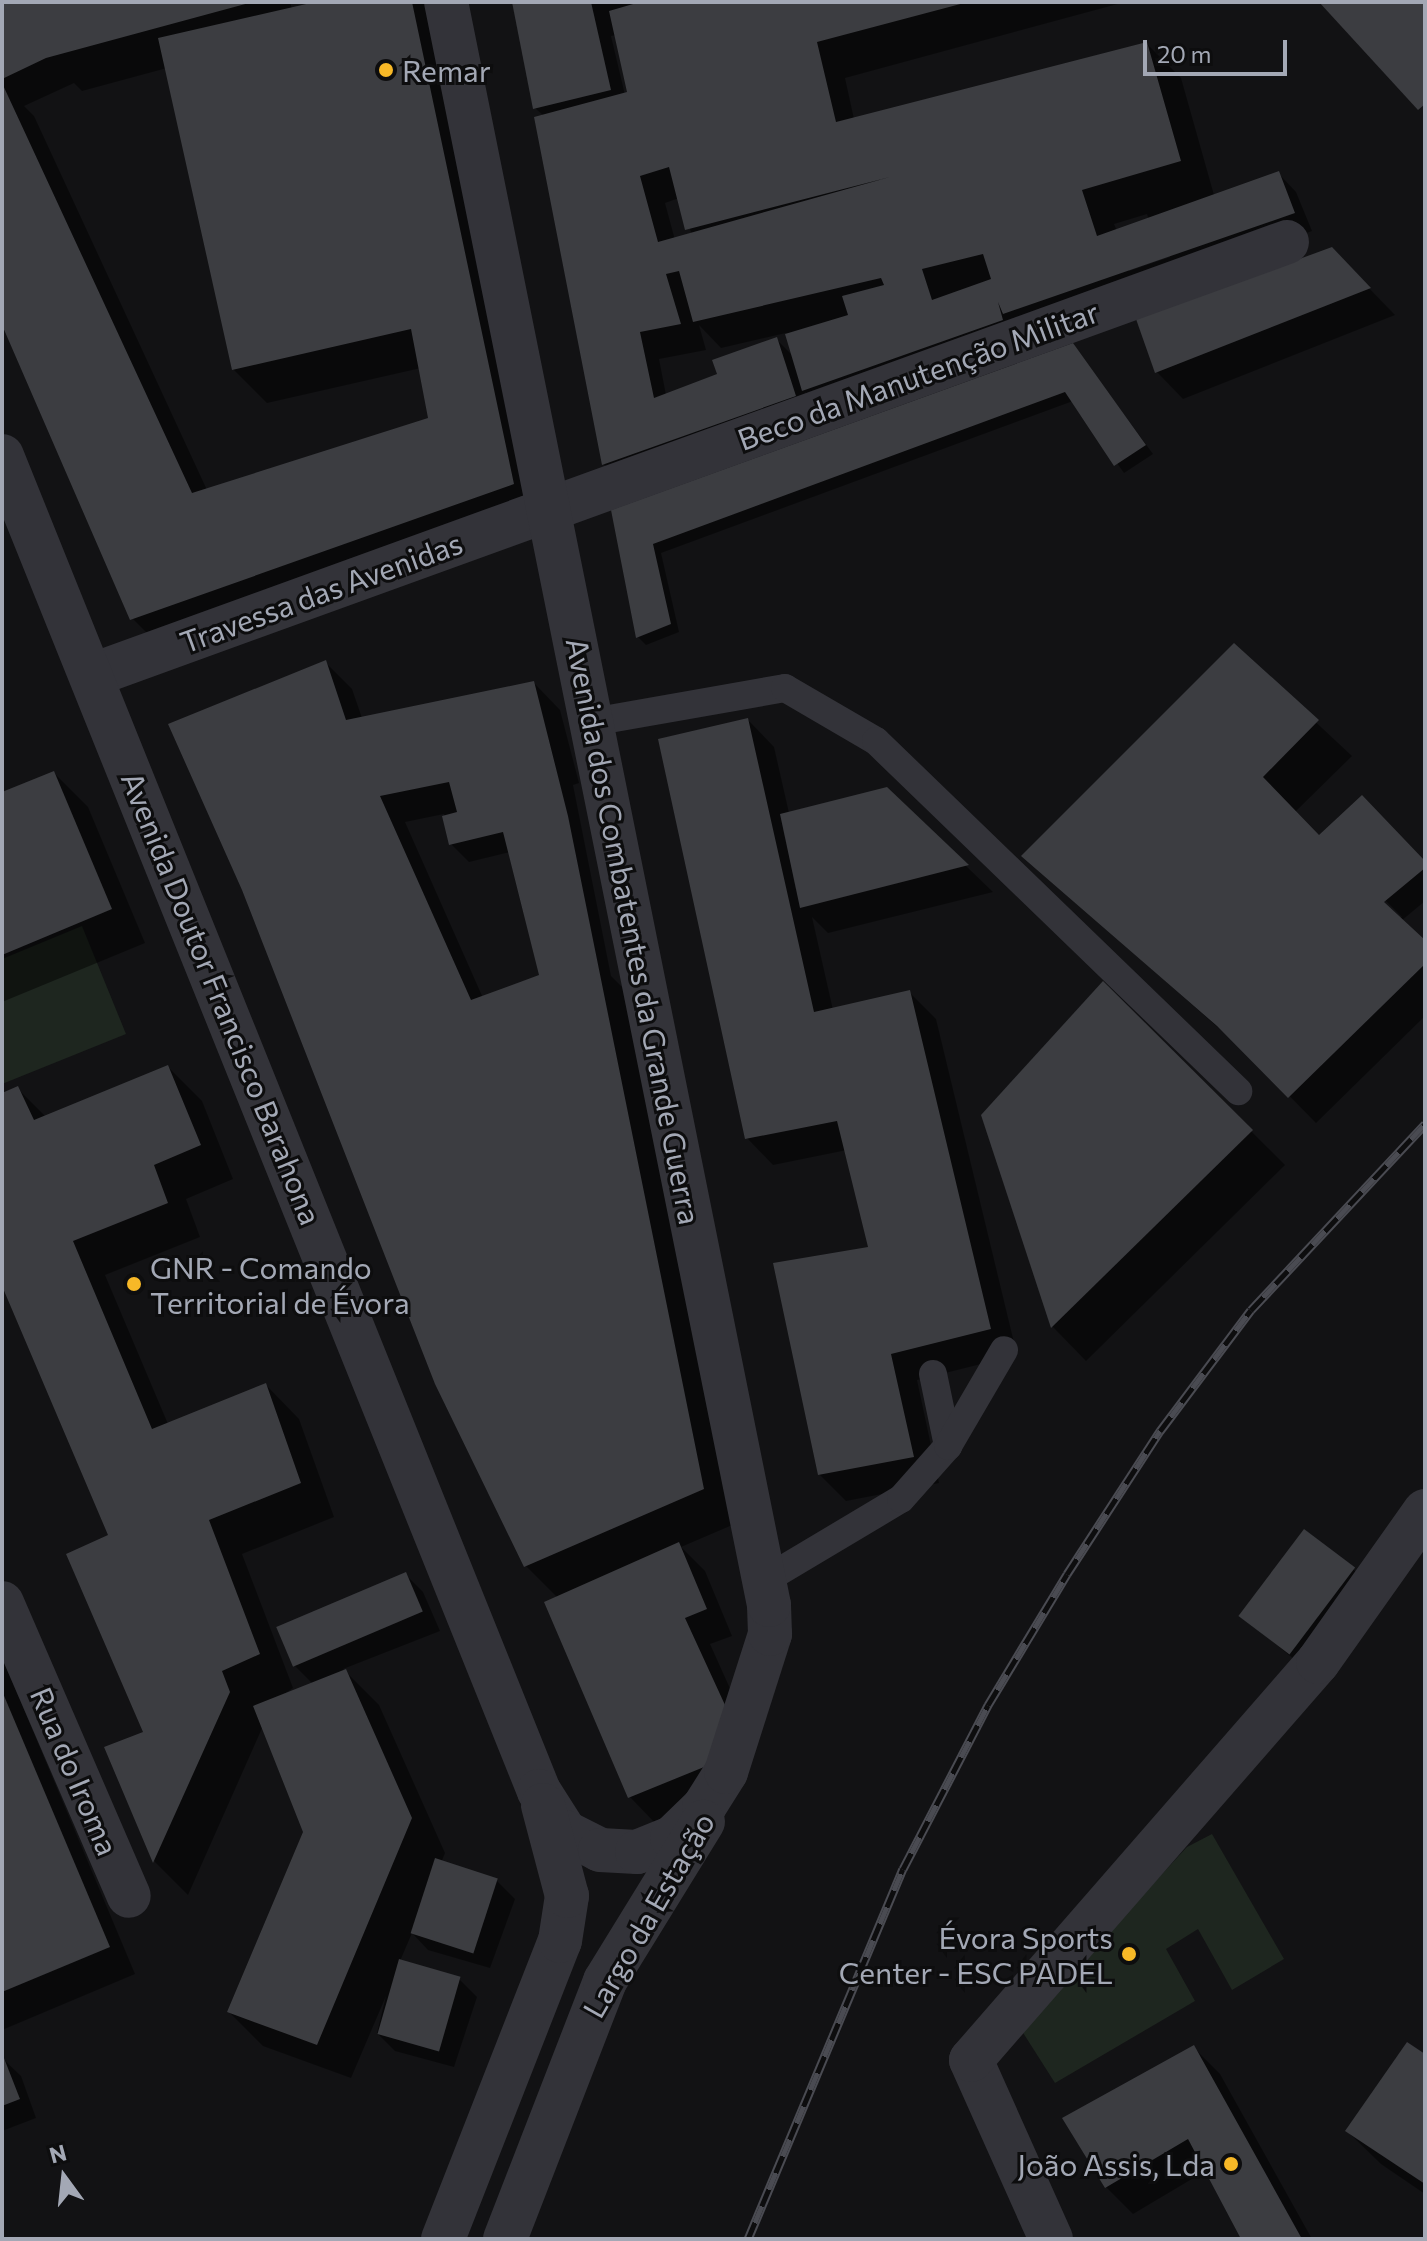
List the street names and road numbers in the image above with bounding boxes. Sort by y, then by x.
street label: Beco da Manutenção Militar [733,293,1103,457]
street label: Travessa das Avenidas [175,524,467,660]
street label: Avenida dos Combatentes da Grande Guerra [559,635,709,1227]
street label: Avenida Doutor Francisco Barahona [114,766,330,1230]
street label: Rua do Iroma [24,1682,126,1860]
street label: Largo da Estação [575,1806,721,2024]

